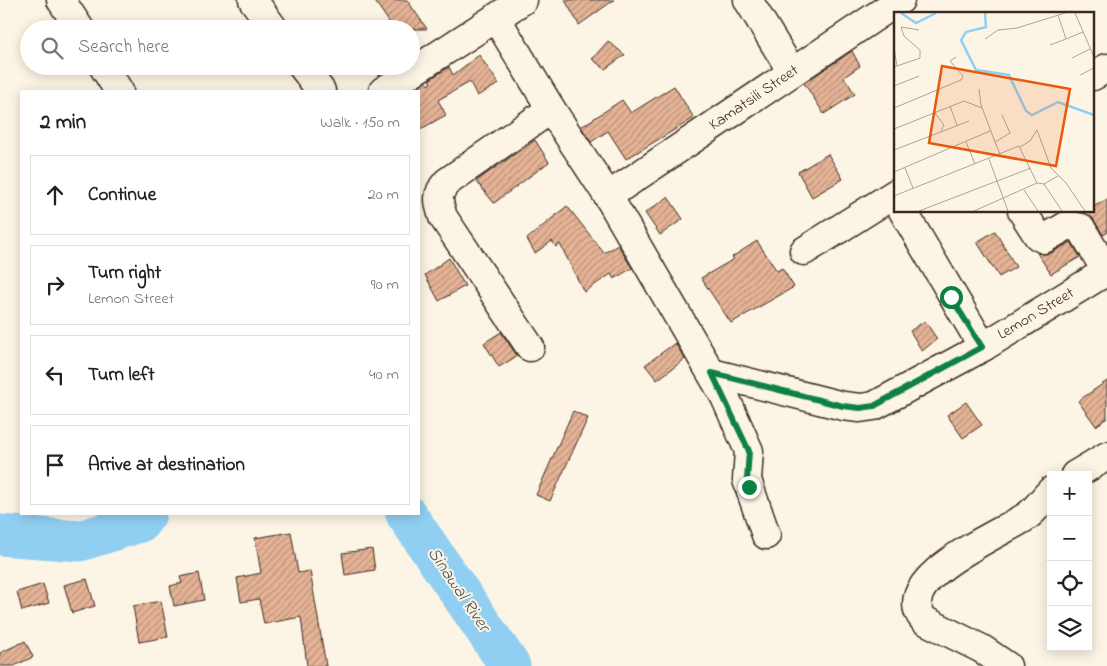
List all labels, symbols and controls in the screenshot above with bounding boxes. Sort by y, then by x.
inset map [894,12,1094,212]
search box [20,20,420,75]
icon: search [38,34,66,62]
text: Search here [78,34,169,61]
street label: Kamatsili Street [704,59,804,137]
text: 2 min [40,108,86,138]
text: Walk · 150 m [320,111,400,135]
icon: ahead [41,181,69,209]
text: Continue [88,182,156,209]
text: 20 m [368,183,399,207]
text: Turn right [88,260,161,287]
icon: right [41,271,69,299]
text: 90 m [371,273,399,297]
street label: Lemon Street [993,281,1080,346]
route start [940,286,963,309]
text: Lemon Street [88,287,174,311]
icon: left [41,361,69,389]
text: Turn left [88,362,155,389]
text: 40 m [369,363,399,387]
icon: arrive [41,451,69,479]
text: Arrive at destination [88,452,245,479]
map controls [1047,471,1092,651]
button: + [1047,471,1092,516]
route end [738,476,761,499]
button: − [1047,516,1092,561]
water label: Sinawal River [420,543,497,639]
button: locate [1047,561,1092,606]
button: layers [1047,606,1092,651]

